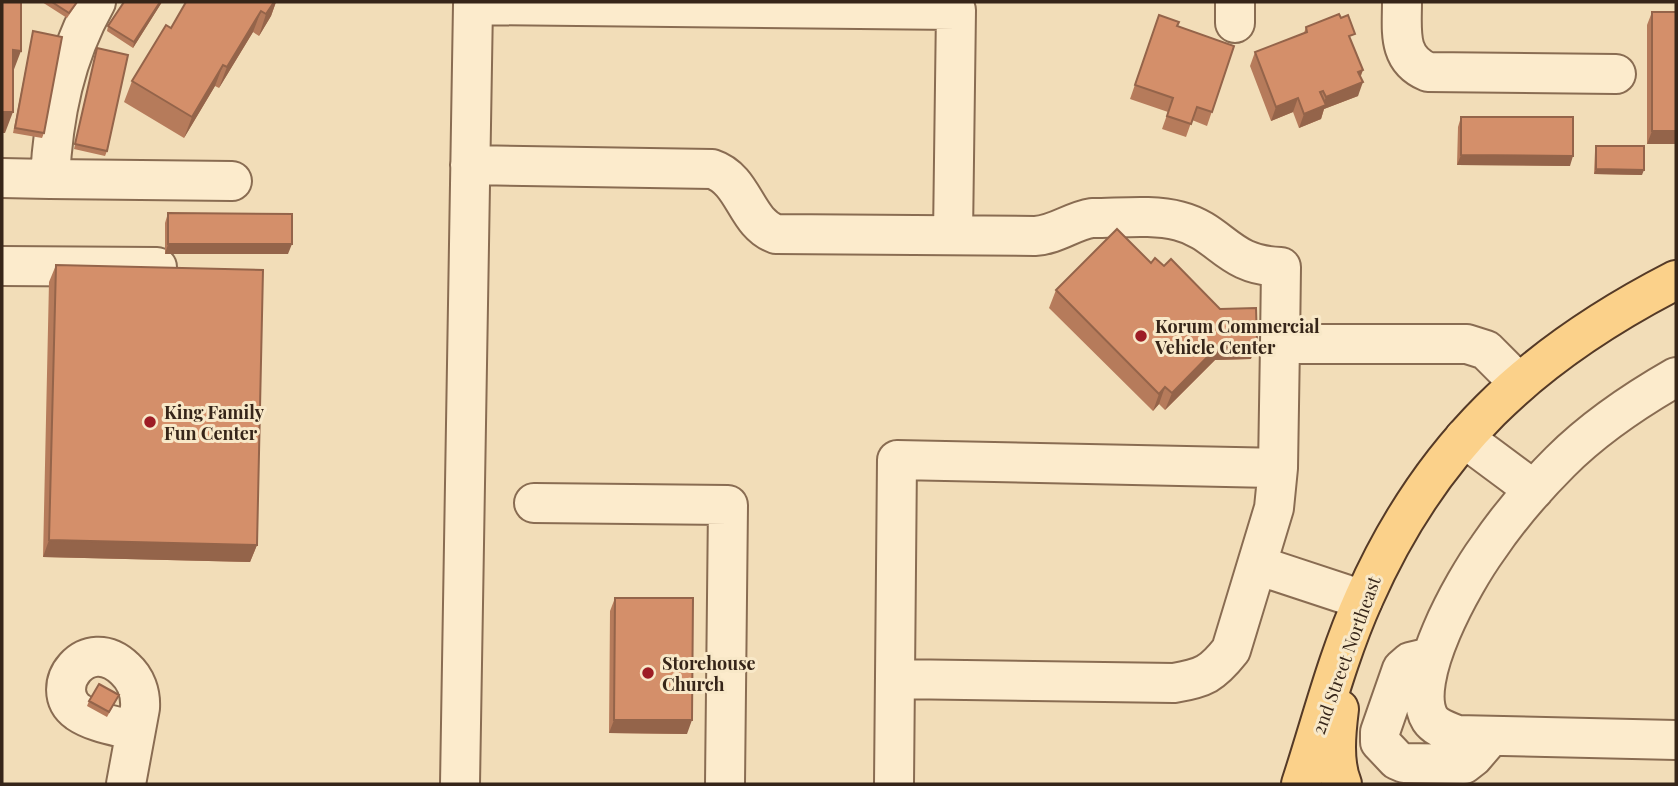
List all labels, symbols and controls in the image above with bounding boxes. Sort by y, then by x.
place label: Korum Commercial Vehicle Center [1154,314,1320,359]
marker: Korum Commercial Vehicle Center [1133,328,1149,344]
place label: King Family Fun Center [164,400,265,445]
marker: King Family Fun Center [142,414,158,430]
street label: 2nd Street Northeast [1306,572,1386,737]
place label: Storehouse Church [662,651,756,696]
marker: Storehouse Church [640,665,656,681]

